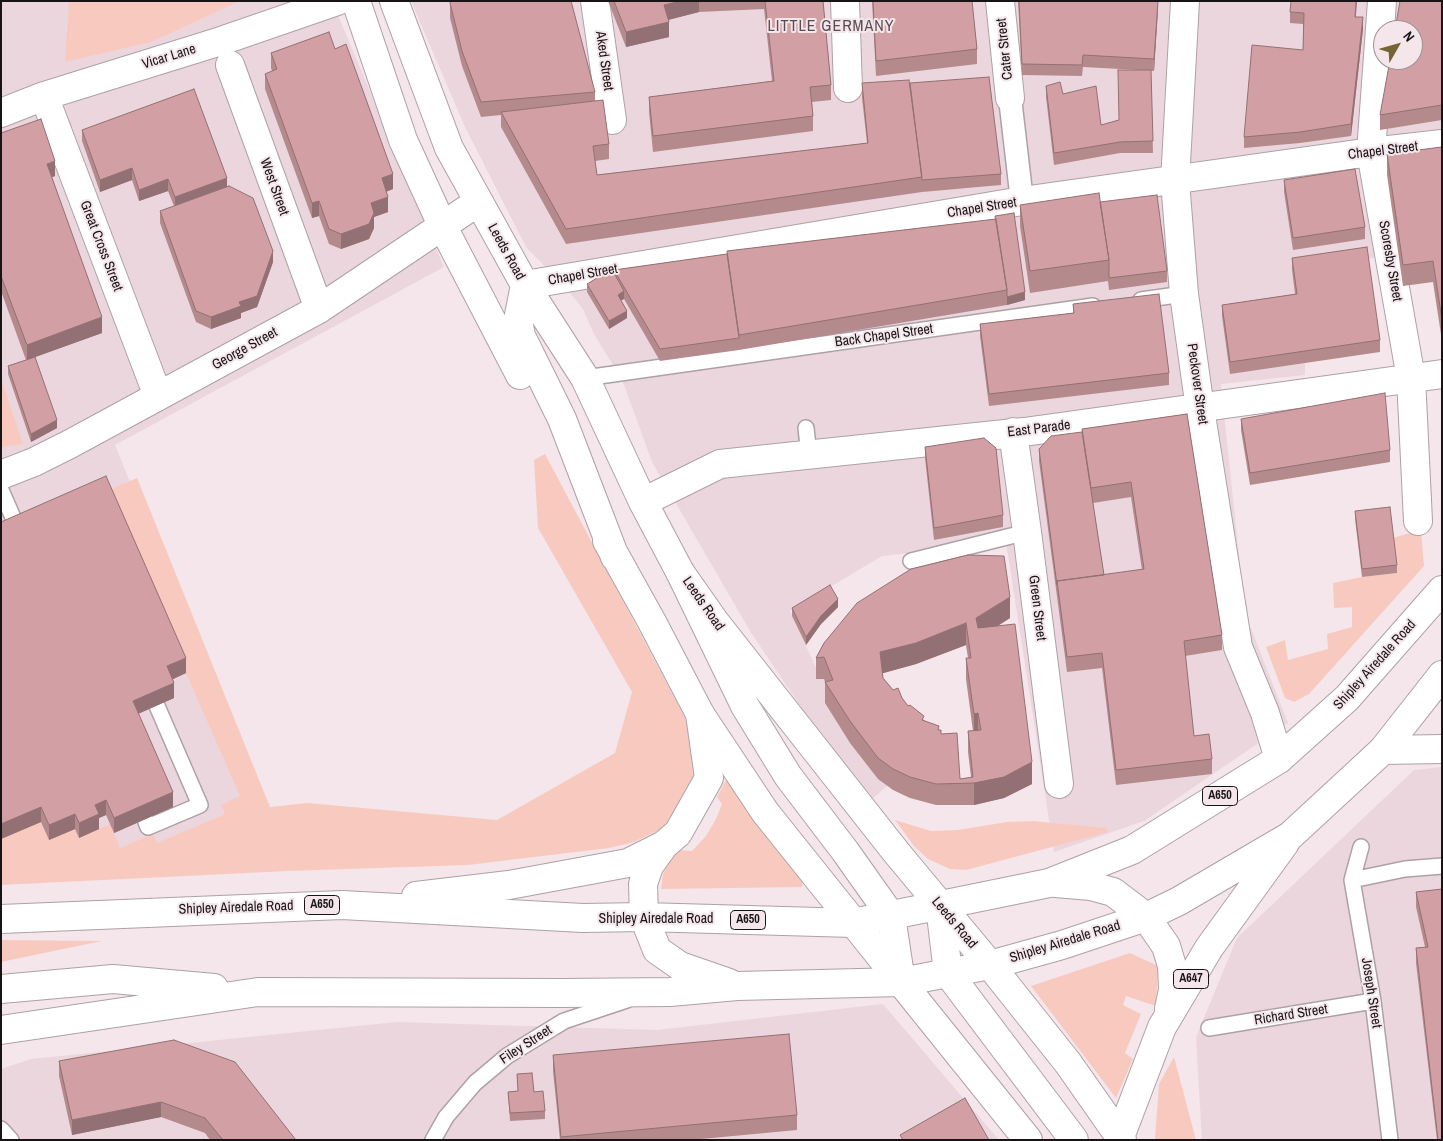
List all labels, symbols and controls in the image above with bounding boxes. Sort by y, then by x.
district label: LITTLE GERMANY [766,17,896,37]
street label: Cater Street [993,17,1017,81]
north arrow [1373,20,1423,70]
text: N [1399,28,1419,45]
street label: Aked Street [592,30,616,92]
street label: Vicar Lane [140,41,198,73]
street label: Chapel Street [1347,138,1419,164]
street label: West Street [256,156,292,218]
street label: Chapel Street [946,194,1018,222]
street label: Great Cross Street [76,198,126,294]
street label: Scoresby Street [1375,219,1405,303]
street label: Leeds Road [484,221,528,283]
street label: Chapel Street [547,261,619,289]
street label: Back Chapel Street [834,321,934,351]
street label: George Street [209,324,281,374]
street label: Peckover Street [1183,342,1211,426]
street label: East Parade [1007,417,1071,441]
street label: Leeds Road [678,574,728,634]
street label: Green Street [1025,574,1049,642]
street label: Shipley Airedale Road [1330,617,1420,713]
road number: A650 [1202,786,1238,806]
street label: Leeds Road [928,894,980,952]
road number: A650 [304,896,340,914]
street label: Shipley Airedale Road [178,898,294,918]
road number: A650 [730,910,766,930]
street label: Shipley Airedale Road [599,911,713,927]
street label: Shipley Airedale Road [1008,917,1122,967]
street label: Joseph Street [1357,957,1385,1029]
road number: A647 [1174,970,1208,989]
street label: Richard Street [1253,1001,1329,1029]
street label: Filey Street [497,1022,555,1068]

